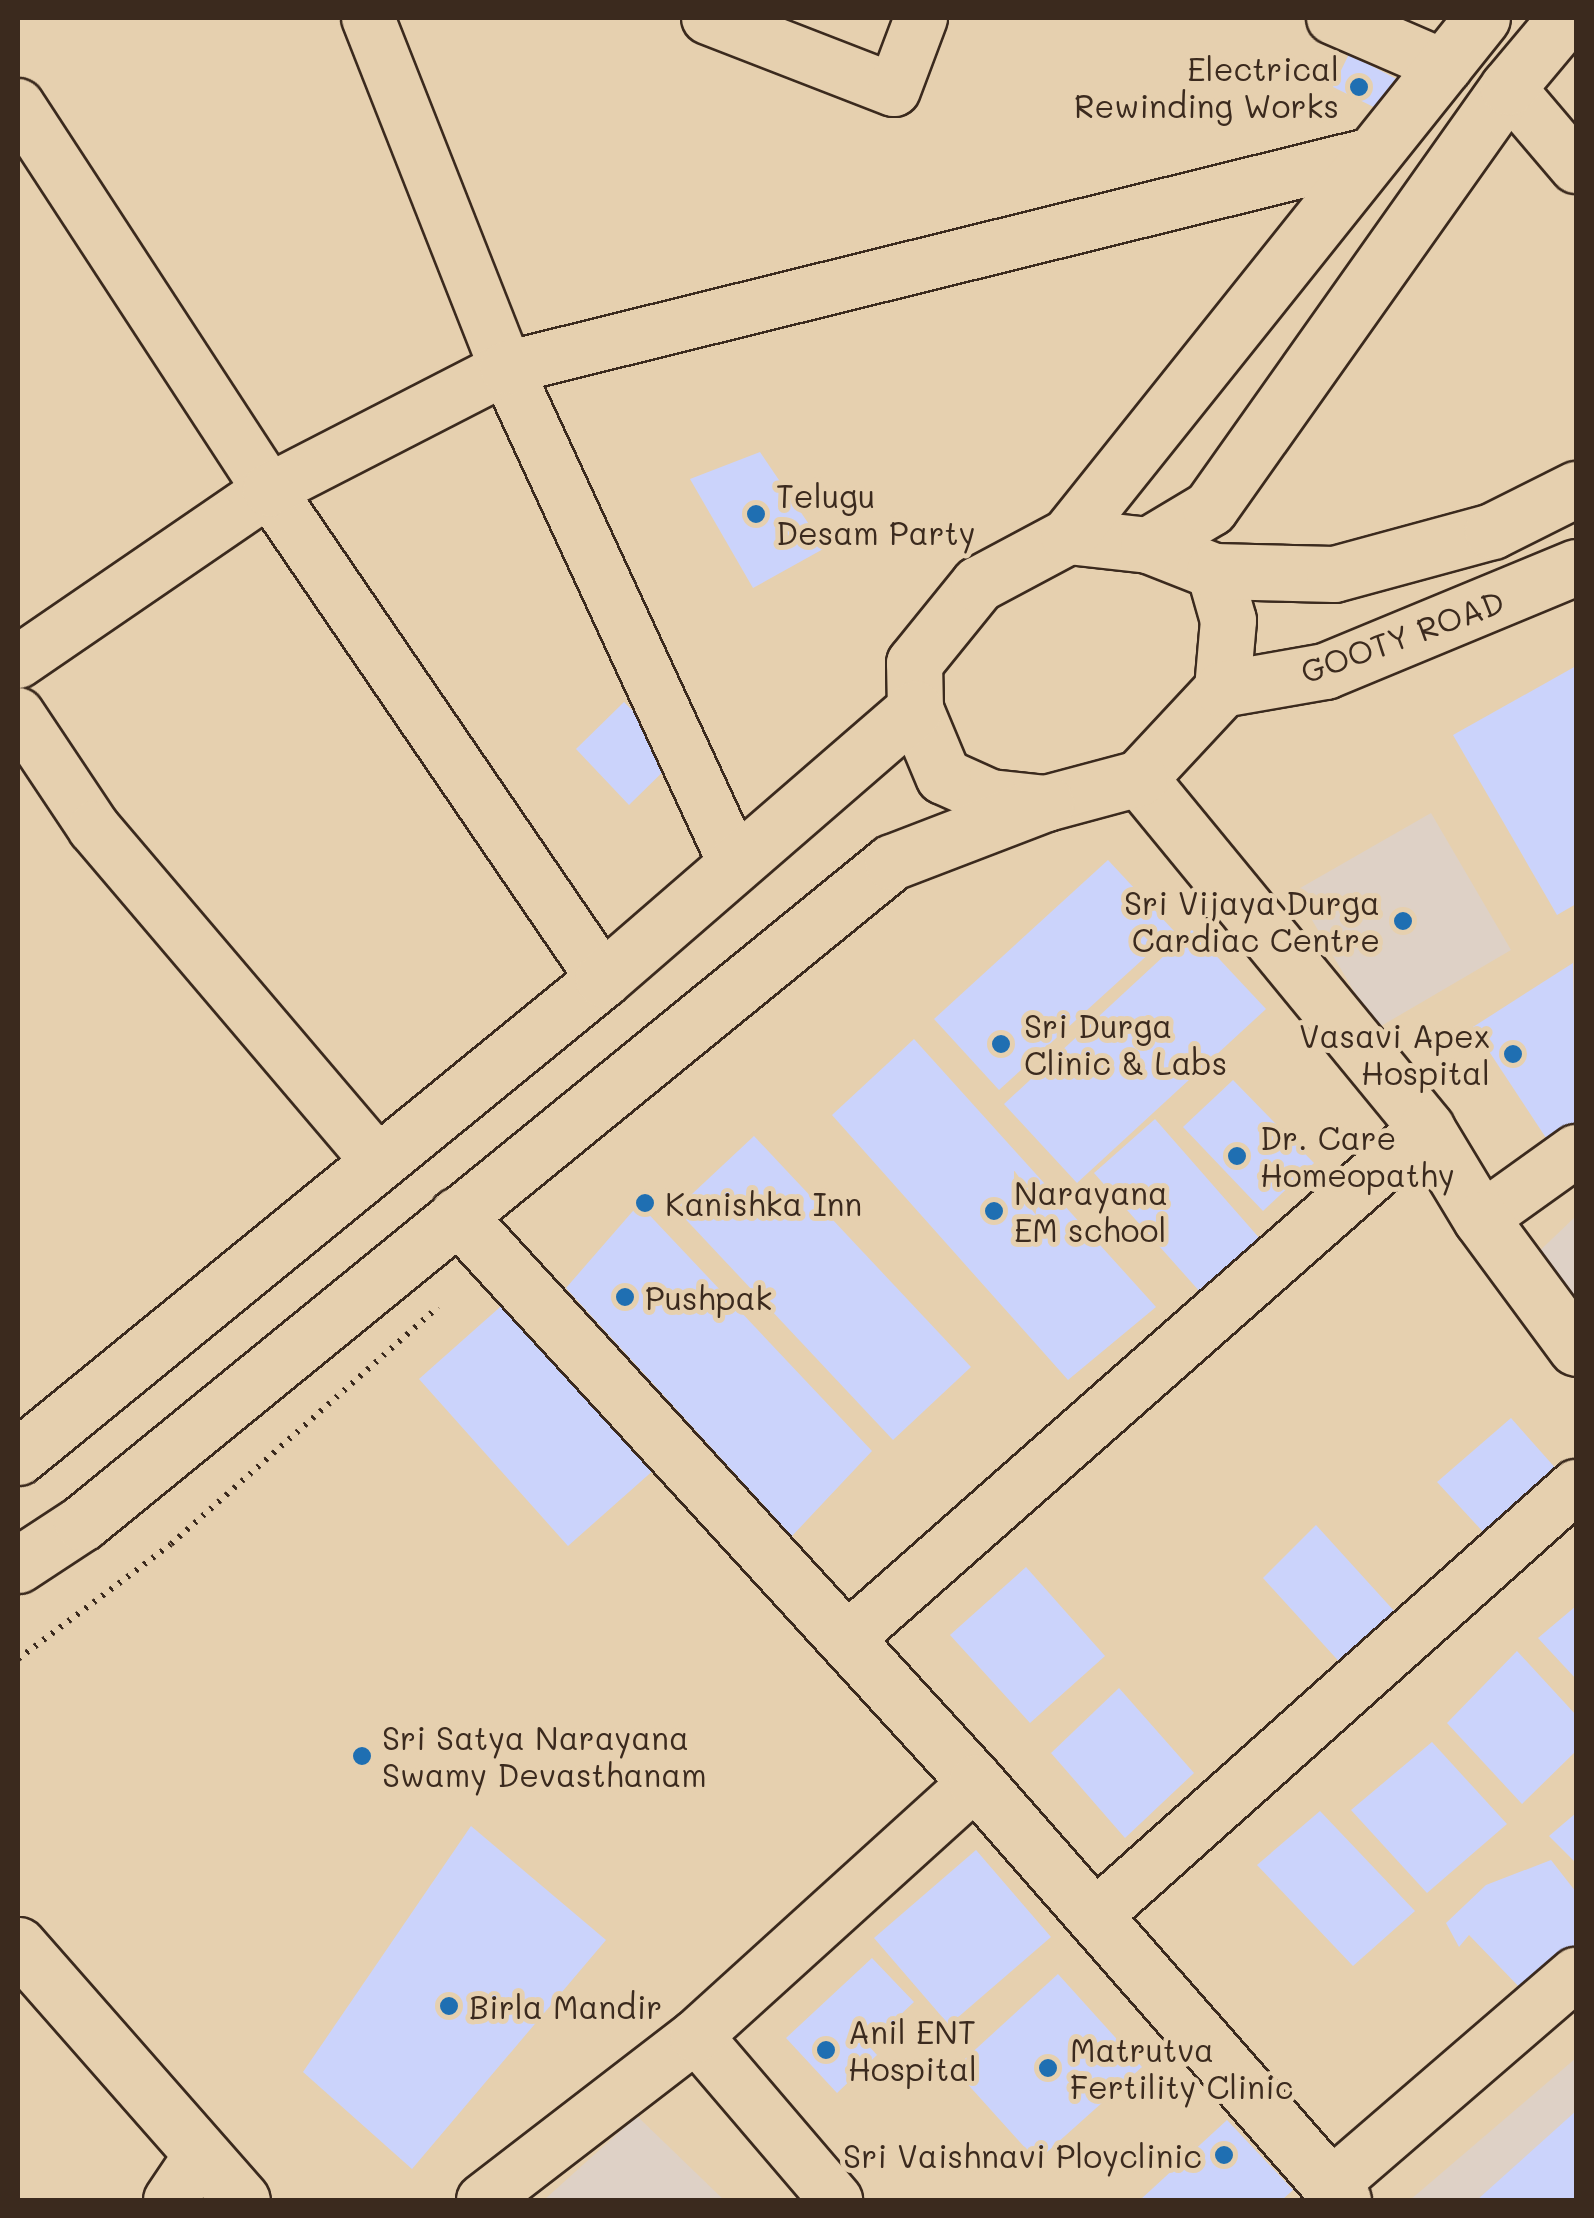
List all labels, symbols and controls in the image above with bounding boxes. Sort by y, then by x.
place label: Electrical Rewinding Works [1074,50,1339,125]
marker: Electrical Rewinding Works [1348,76,1370,98]
place label: Telugu Desam Party [776,477,975,552]
marker: Telugu Desam Party [745,503,767,525]
street label: GOOTY ROAD [1295,581,1509,691]
place label: Sri Vijaya Durga Cardiac Centre [1124,884,1380,959]
marker: Sri Vijaya Durga Cardiac Centre [1390,908,1416,934]
place label: Sri Durga Clinic & Labs [1024,1007,1227,1082]
place label: Vasavi Apex Hospital [1299,1017,1490,1092]
marker: Sri Durga Clinic & Labs [988,1031,1014,1057]
marker: Vasavi Apex Hospital [1500,1041,1526,1067]
place label: Dr. Care Homeopathy [1260,1119,1455,1194]
marker: Dr. Care Homeopathy [1224,1143,1250,1169]
place label: Narayana EM school [1014,1174,1168,1249]
place label: Kanishka Inn [665,1184,862,1222]
marker: Kanishka Inn [634,1192,656,1214]
marker: Narayana EM school [983,1200,1005,1222]
place label: Pushpak [645,1278,772,1316]
marker: Pushpak [614,1286,636,1308]
place label: Sri Satya Narayana Swamy Devasthanam [382,1719,707,1794]
marker: Sri Satya Narayana Swamy Devasthanam [351,1745,373,1767]
place label: Birla Mandir [469,1987,662,2025]
marker: Birla Mandir [438,1995,460,2017]
place label: Anil ENT Hospital [848,2013,977,2088]
place label: Matrutva Fertility Clinic [1070,2031,1293,2106]
marker: Anil ENT Hospital [813,2037,839,2063]
marker: Matrutva Fertility Clinic [1035,2055,1061,2081]
place label: Sri Vaishnavi Ployclinic [843,2136,1202,2174]
marker: Sri Vaishnavi Ployclinic [1211,2142,1237,2168]

